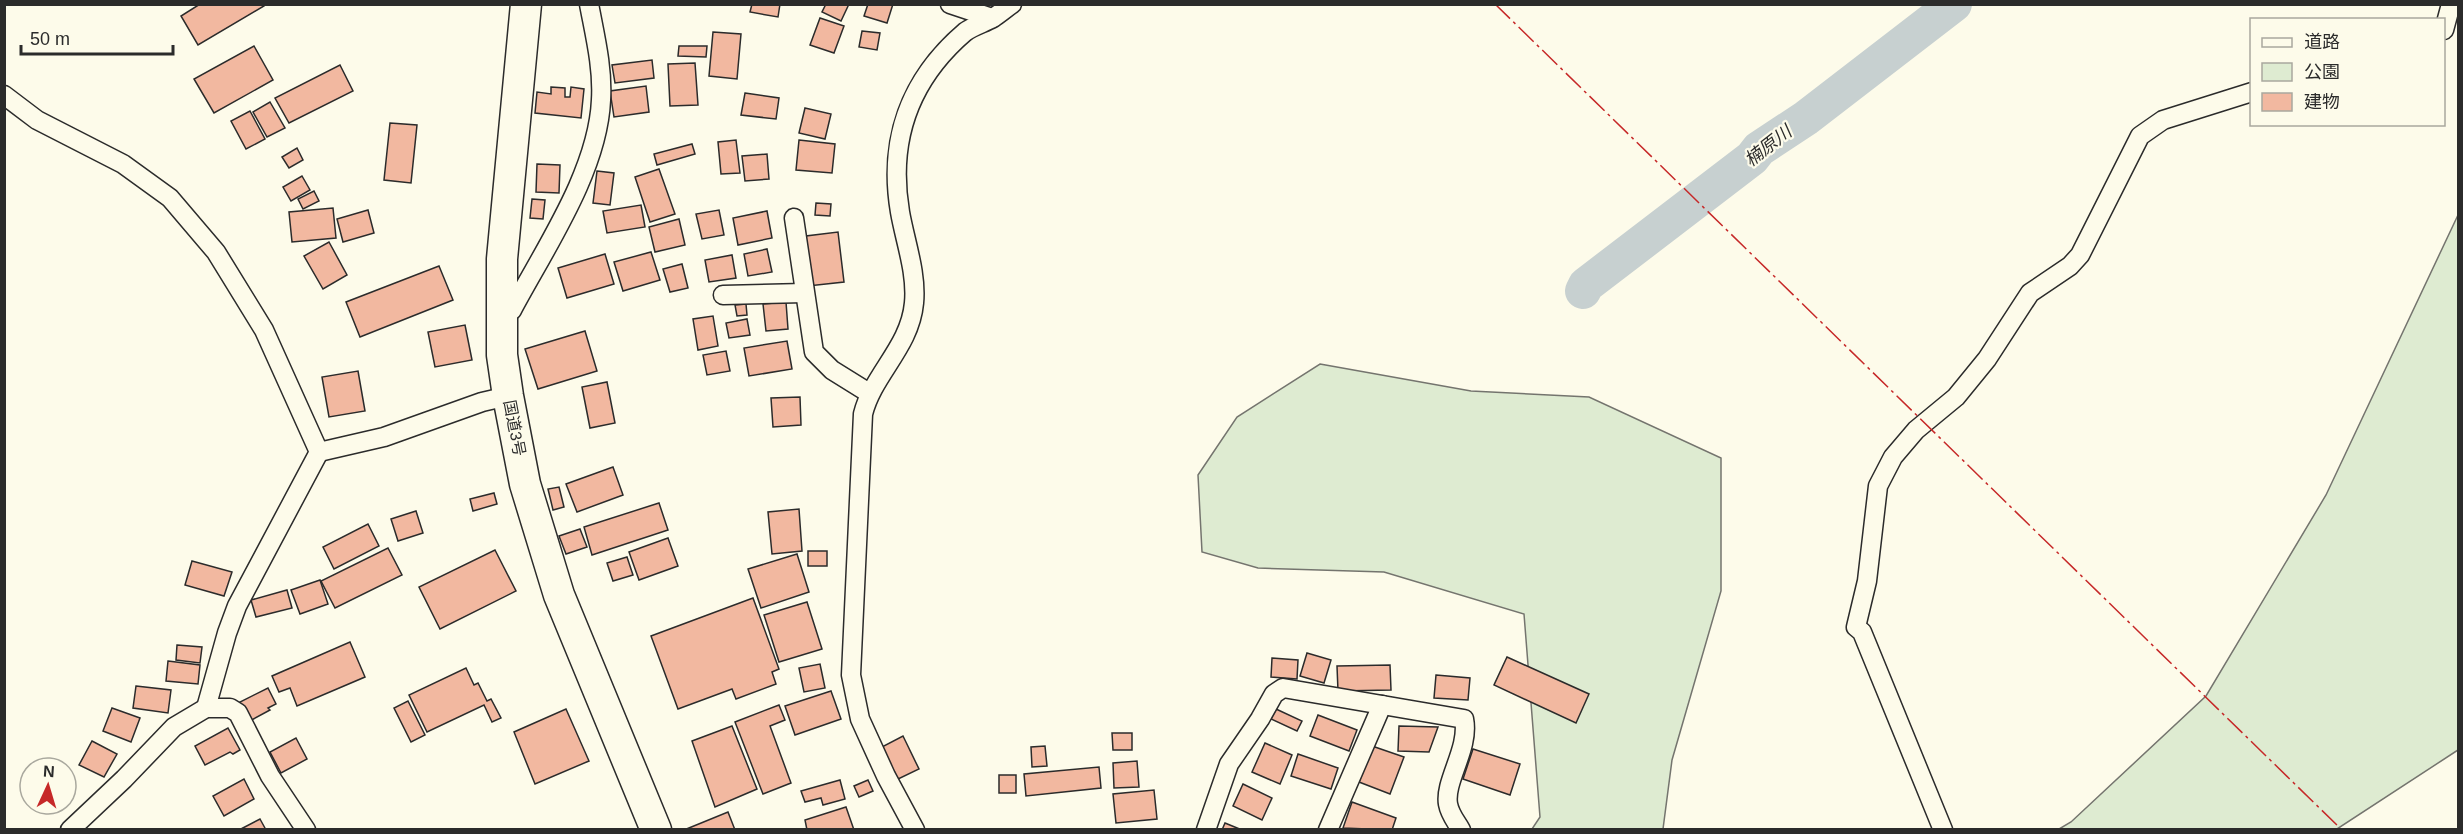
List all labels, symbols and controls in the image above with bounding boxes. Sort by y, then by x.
scale bar [21,18,172,56]
legend [2250,18,2445,126]
text: 50 m [30,29,70,49]
text: 道路 [2304,32,2340,52]
text: 公園 [2304,62,2340,82]
text: 建物 [2304,92,2340,112]
water label: 楠原川 [1741,120,1797,171]
street label: 国道3号 [501,399,528,458]
north arrow [18,756,78,816]
text: N [43,763,55,780]

